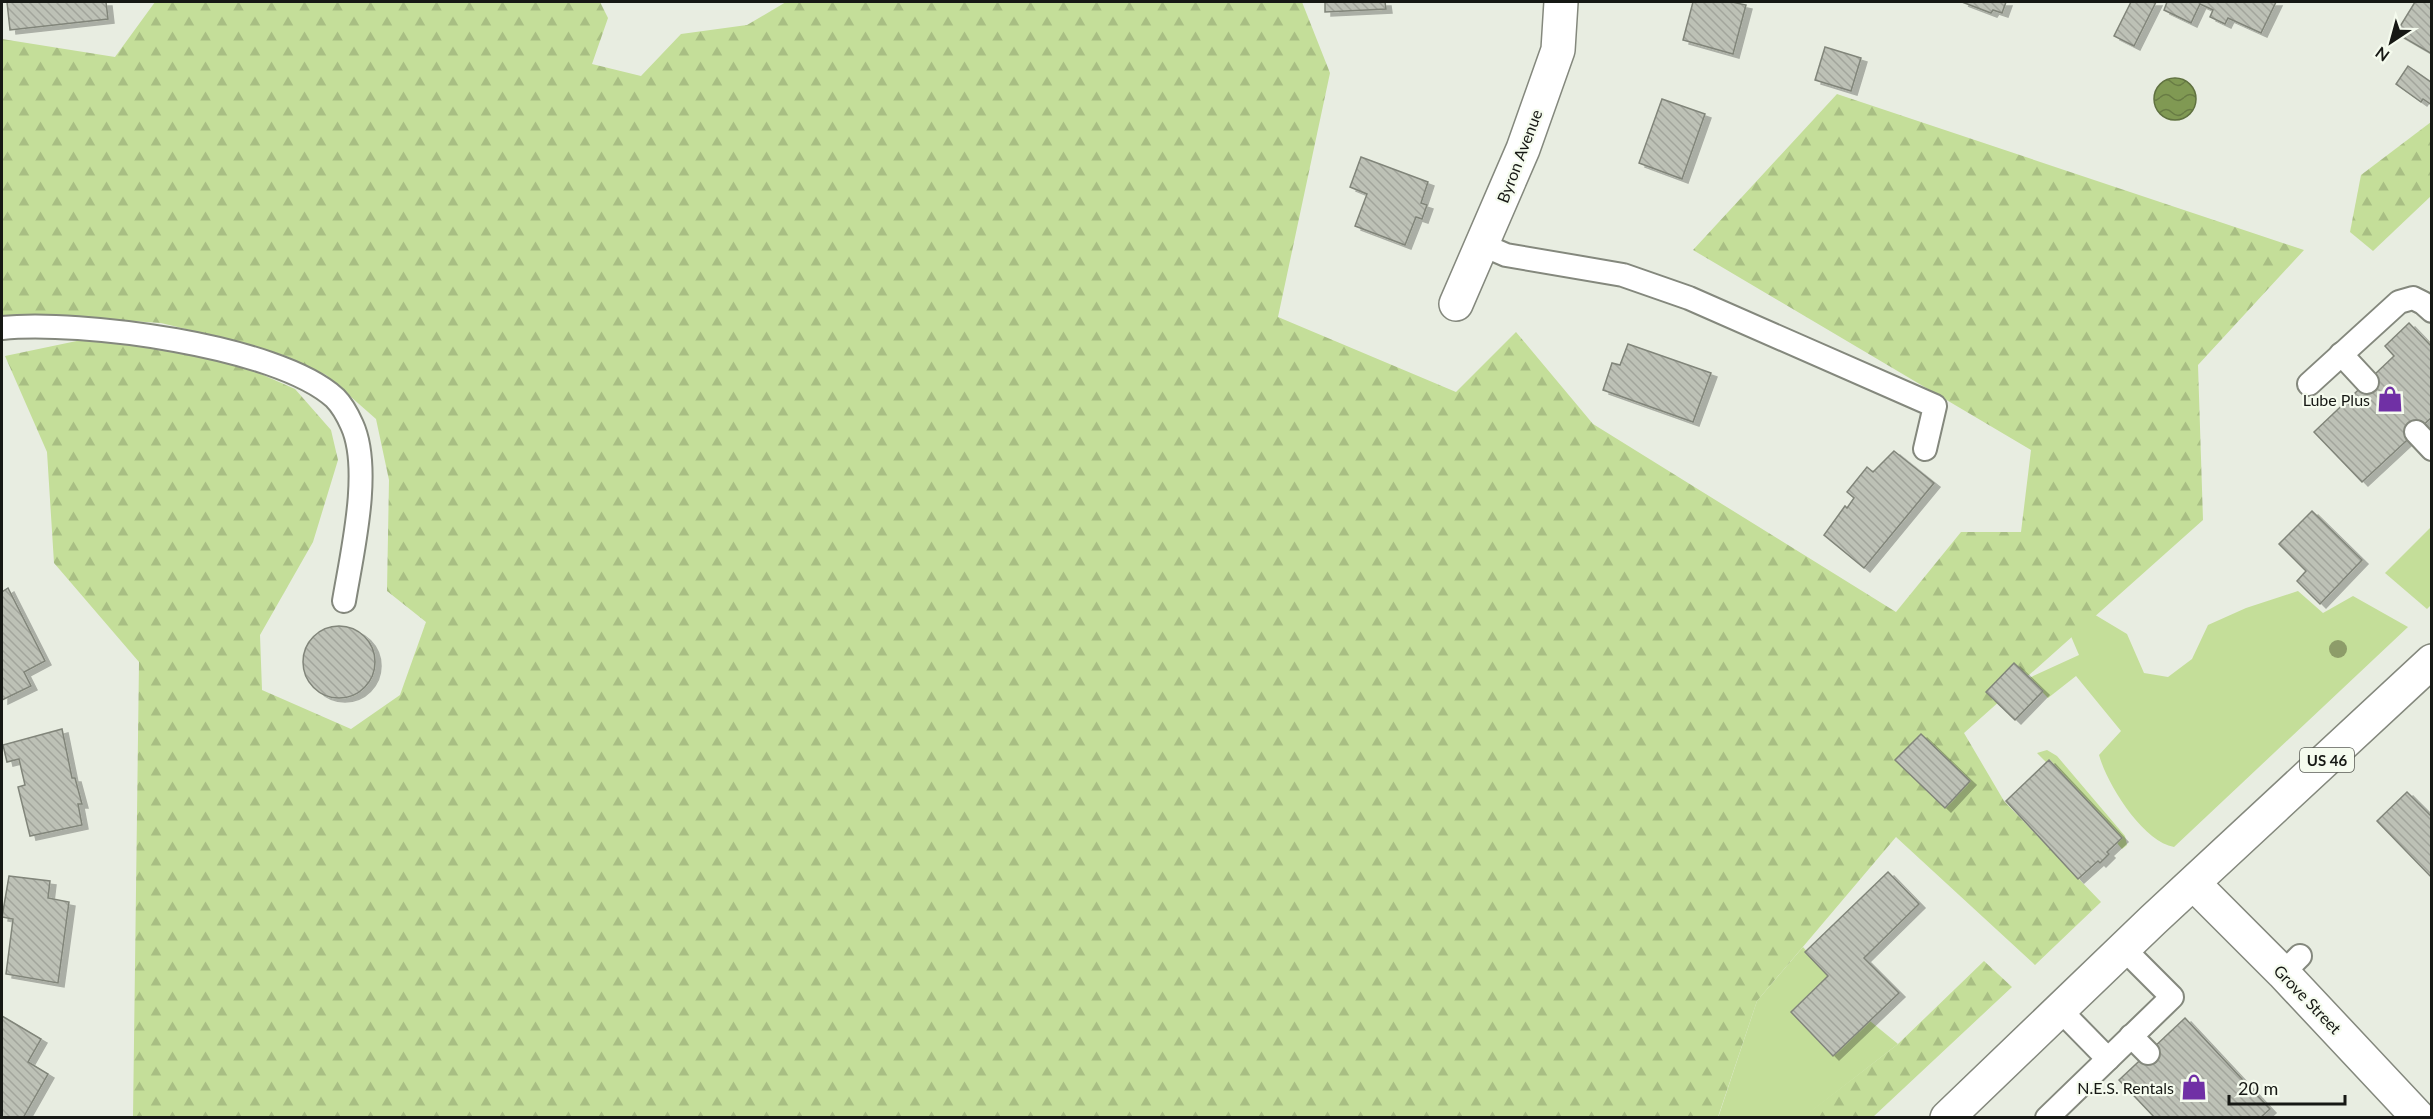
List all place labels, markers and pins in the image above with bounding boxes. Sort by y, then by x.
shop icon: Lube Plus [2375,384,2405,414]
place label: Lube Plus [2303,390,2370,409]
shop icon: N.E.S. Rentals [2179,1072,2209,1102]
place label: N.E.S. Rentals [2077,1078,2174,1097]

